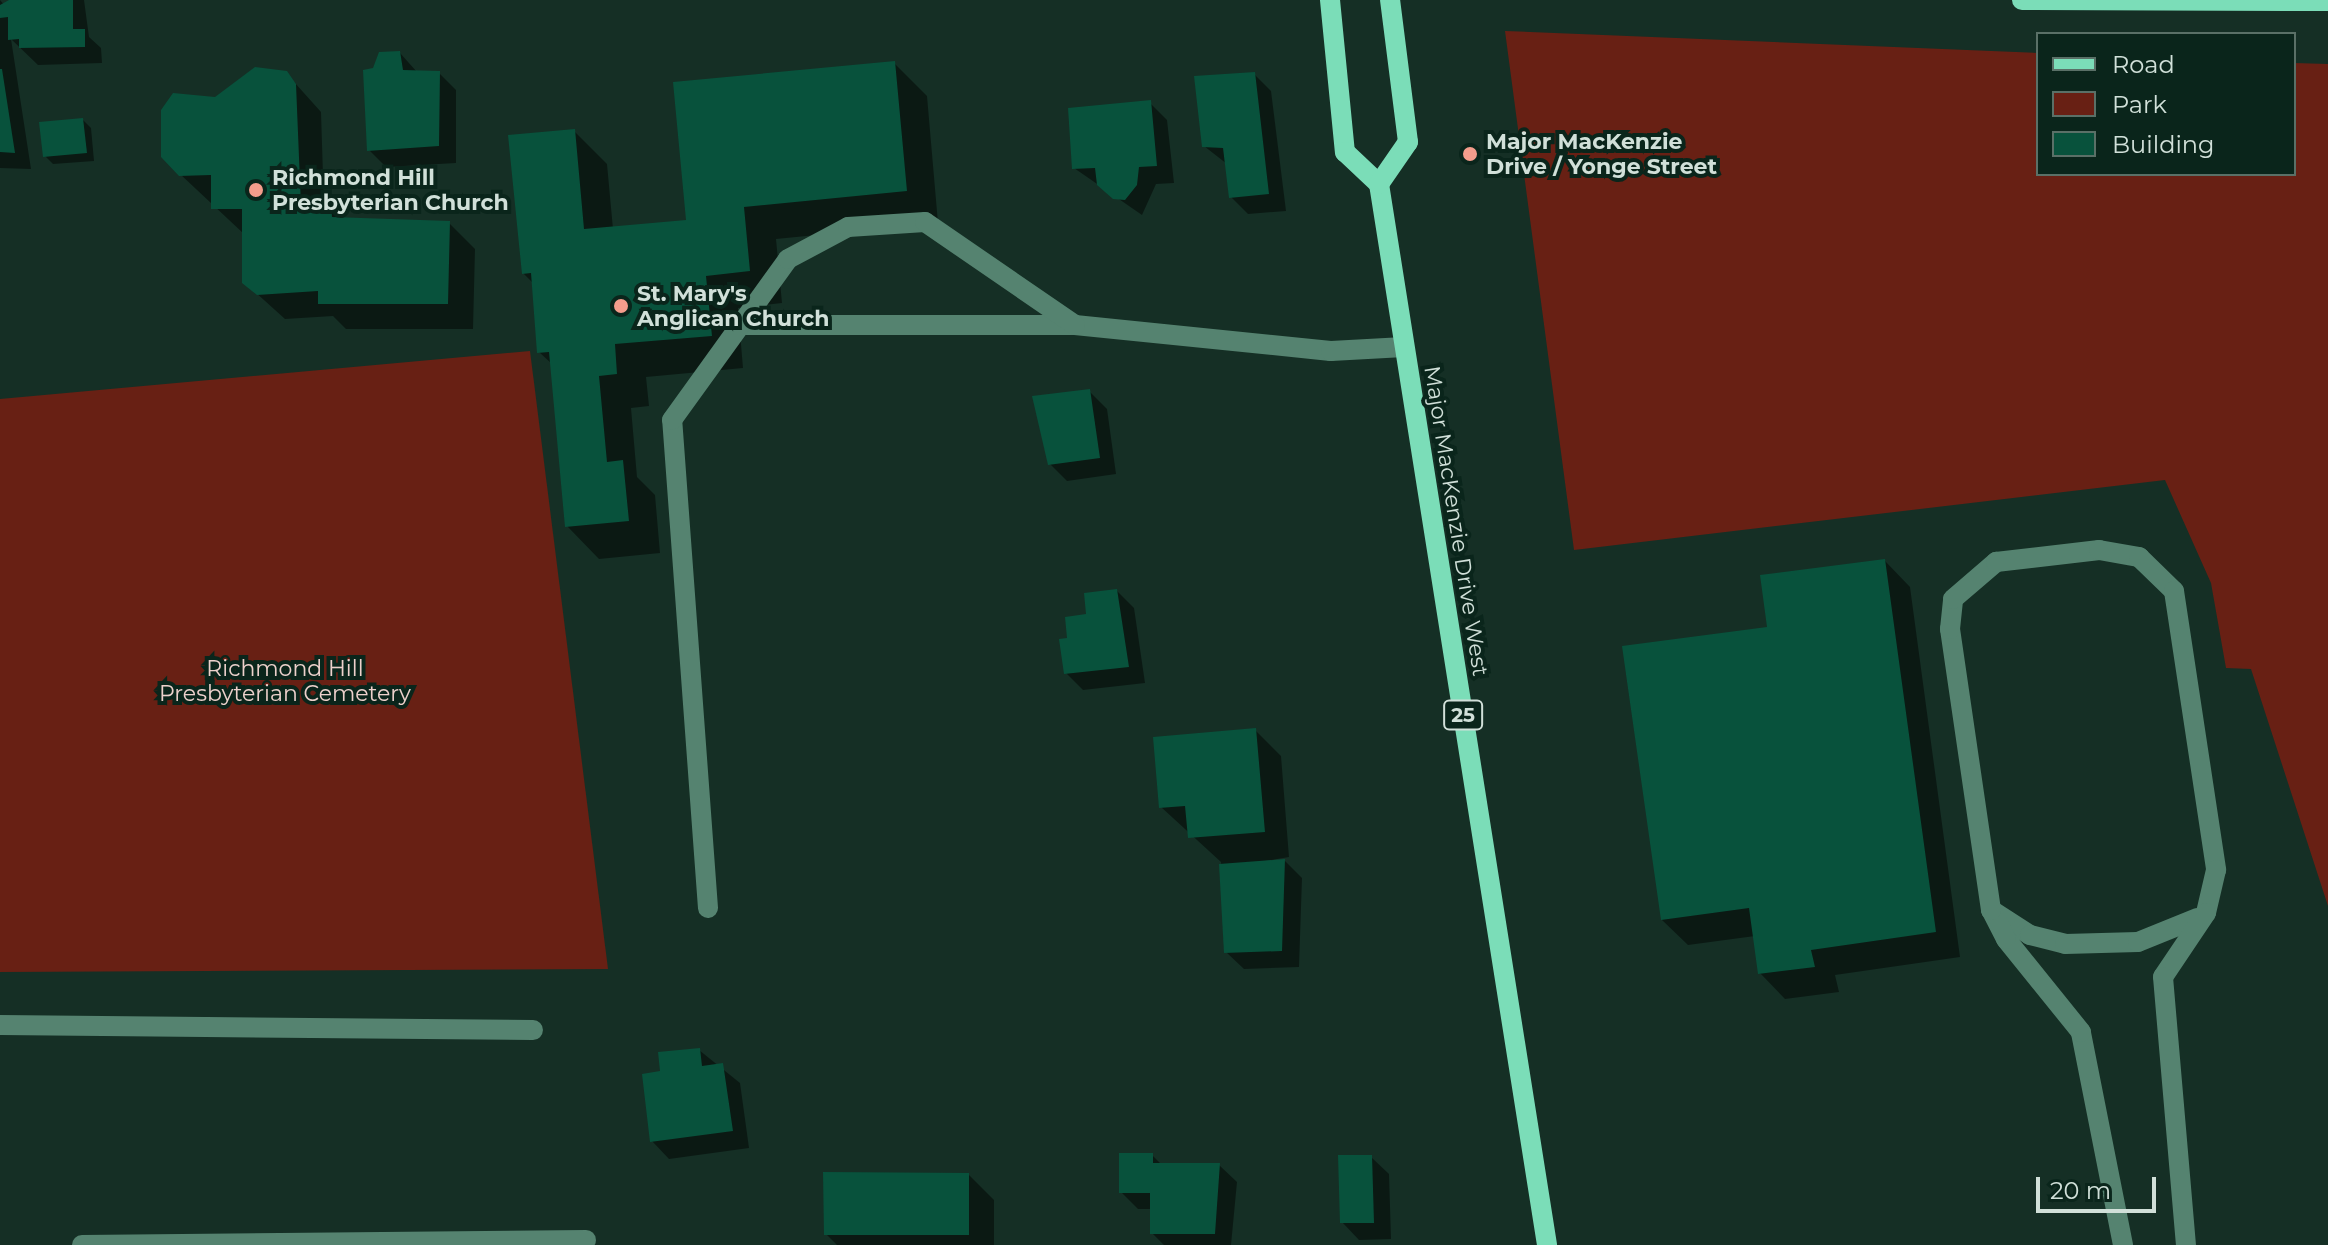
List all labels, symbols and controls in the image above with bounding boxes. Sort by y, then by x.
legend [2036,32,2296,176]
text: Road [2112,50,2175,79]
text: Park [2112,90,2167,119]
place label: Major MacKenzie Drive / Yonge Street [1486,128,1717,180]
text: Building [2112,130,2215,159]
marker: Major MacKenzie Drive / Yonge Street [1461,145,1479,163]
place label: Richmond Hill Presbyterian Church [272,164,509,216]
marker: Richmond Hill Presbyterian Church [247,181,265,199]
place label: St. Mary's Anglican Church [637,280,829,332]
marker: St. Mary's Anglican Church [612,297,630,315]
street label: Major MacKenzie Drive West [1418,364,1494,678]
park label: Richmond Hill Presbyterian Cemetery [159,655,411,706]
road number: 25 [1443,699,1483,731]
scale bar [2040,1161,2160,1211]
text: 20 m [2050,1176,2111,1205]

